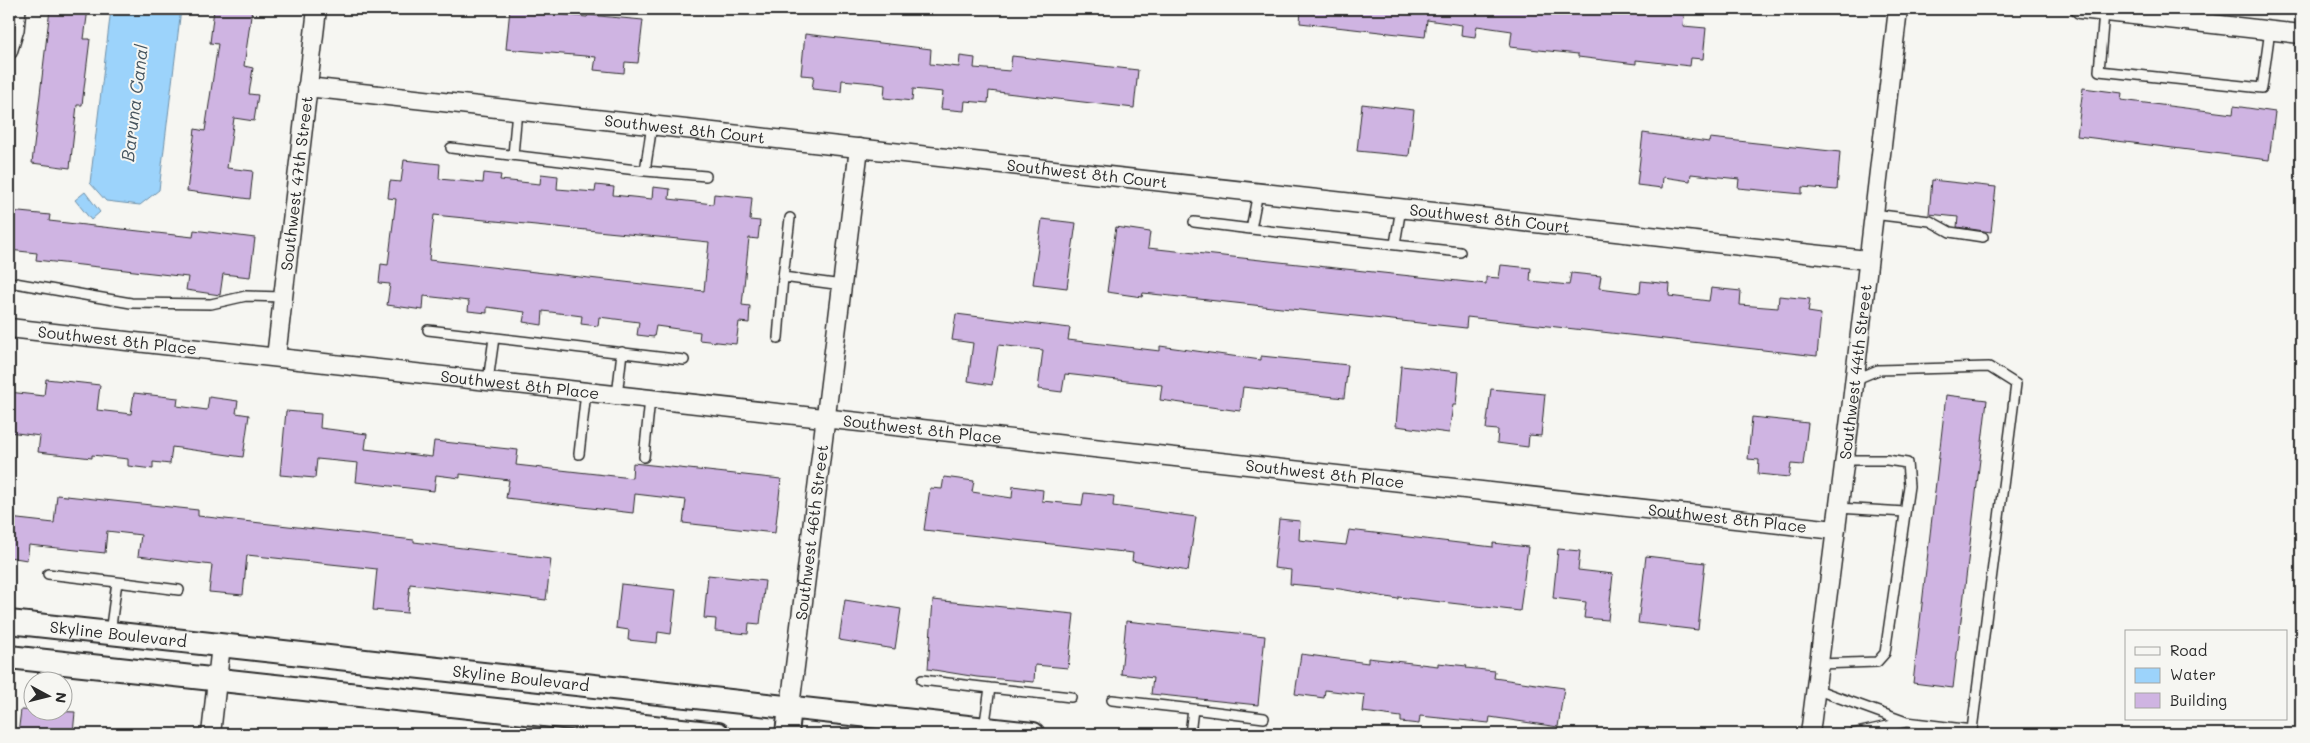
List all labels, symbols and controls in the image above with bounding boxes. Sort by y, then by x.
water label: Baruna Canal [115,42,153,163]
street label: Southwest 47th Street [275,94,317,272]
street label: Southwest 8th Court [603,109,766,148]
street label: Southwest 8th Court [1006,154,1169,192]
street label: Southwest 8th Court [1408,198,1571,237]
street label: Southwest 44th Street [1834,283,1876,461]
street label: Southwest 8th Place [37,320,198,359]
street label: Southwest 8th Place [439,365,600,403]
street label: Southwest 8th Place [842,409,1003,448]
street label: Southwest 46th Street [790,443,832,621]
street label: Southwest 8th Place [1245,454,1406,492]
street label: Southwest 8th Place [1647,498,1808,537]
street label: Skyline Boulevard [49,616,188,651]
legend [2125,630,2288,720]
text: Road [2170,640,2207,660]
street label: Skyline Boulevard [452,660,590,695]
text: Water [2170,664,2216,684]
north arrow [22,670,72,720]
text: Building [2170,690,2227,710]
text: N [51,691,71,704]

